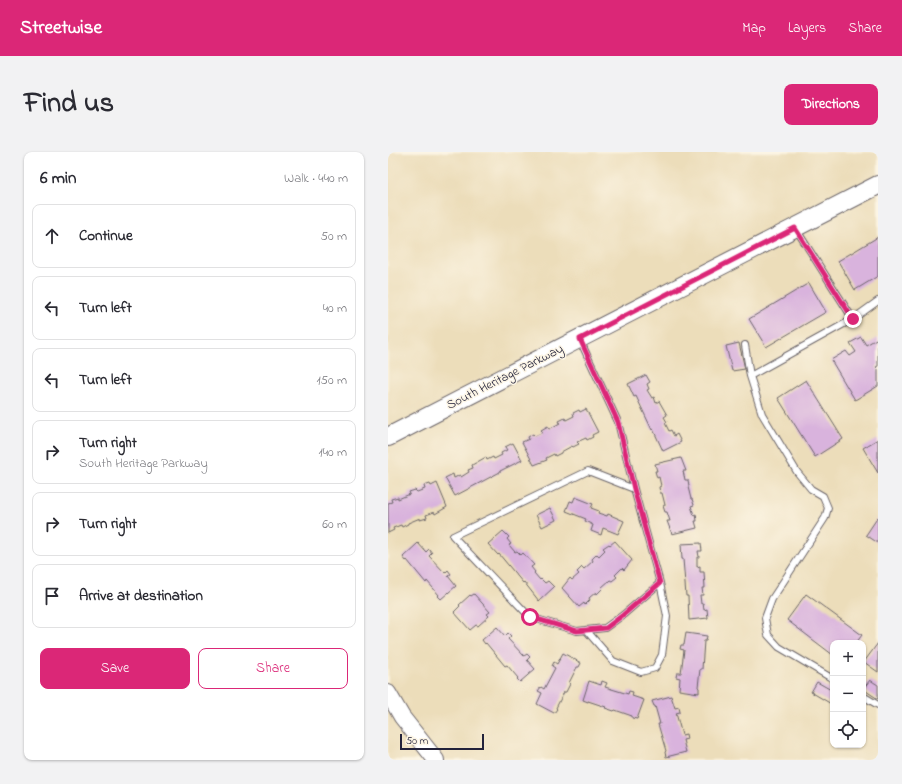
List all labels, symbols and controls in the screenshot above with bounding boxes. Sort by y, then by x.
text: Streetwise [20,15,102,42]
text: Map [742,18,766,39]
text: Layers [788,18,826,39]
text: Share [848,18,882,39]
text: Find us [24,84,114,125]
button: Directions [784,84,878,125]
text: 6 min [40,166,76,191]
text: Walk · 440 m [284,169,348,188]
icon: ahead [41,225,63,247]
text: Continue [79,225,133,247]
text: 50 m [321,227,347,246]
icon: left [41,297,63,319]
text: Turn left [79,297,132,319]
text: 40 m [323,299,347,318]
route end [844,310,862,328]
street label: South Heritage Parkway [443,339,567,416]
icon: left [41,369,63,391]
text: Turn left [79,369,132,391]
text: 150 m [316,371,347,390]
text: Turn right [79,432,137,454]
icon: right [41,441,63,463]
text: 140 m [319,443,347,462]
text: South Heritage Parkway [79,454,208,473]
icon: right [41,513,63,535]
text: Turn right [79,513,137,535]
text: 60 m [322,515,347,534]
icon: arrive [41,585,63,607]
text: Arrive at destination [79,585,203,607]
route start [521,608,539,626]
map controls [830,640,866,748]
button: + [830,640,866,676]
button: Save [40,648,190,689]
button: Share [198,648,348,689]
button: − [830,676,866,712]
button: locate [830,712,866,748]
scale bar [400,732,484,751]
text: 50 m [406,733,428,749]

